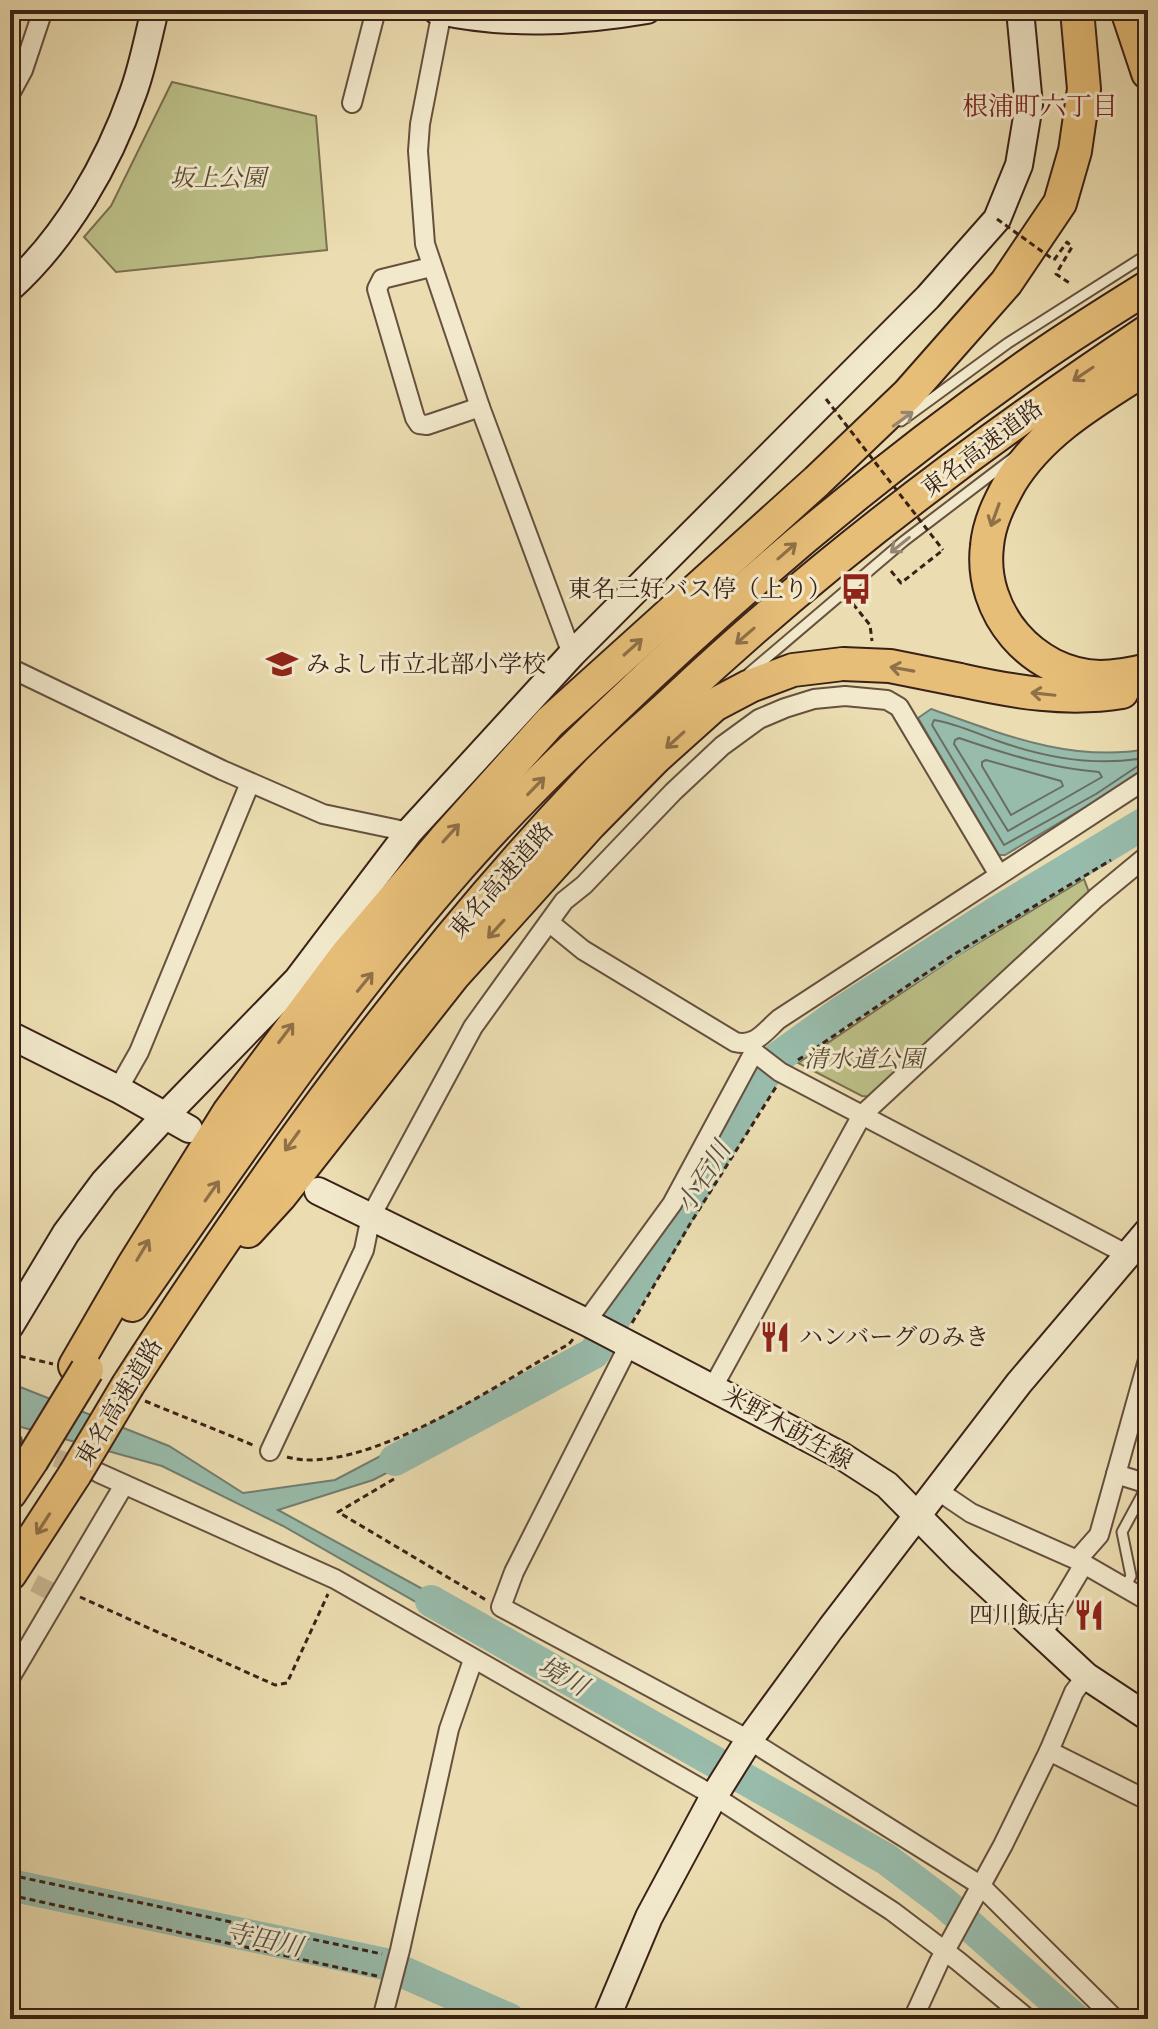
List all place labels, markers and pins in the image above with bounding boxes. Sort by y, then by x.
bus stop icon: 東名三好バス停（上り） [839,572,873,606]
place label: 東名三好バス停（上り） [568,575,832,606]
school or university icon: みよし市立北部小学校 [265,647,299,681]
place label: みよし市立北部小学校 [306,650,546,681]
restaurant icon: ハンバーグのみき [758,1320,792,1354]
place label: ハンバーグのみき [799,1323,989,1354]
restaurant icon: 四川飯店 [1072,1598,1106,1632]
place label: 四川飯店 [969,1601,1065,1632]

